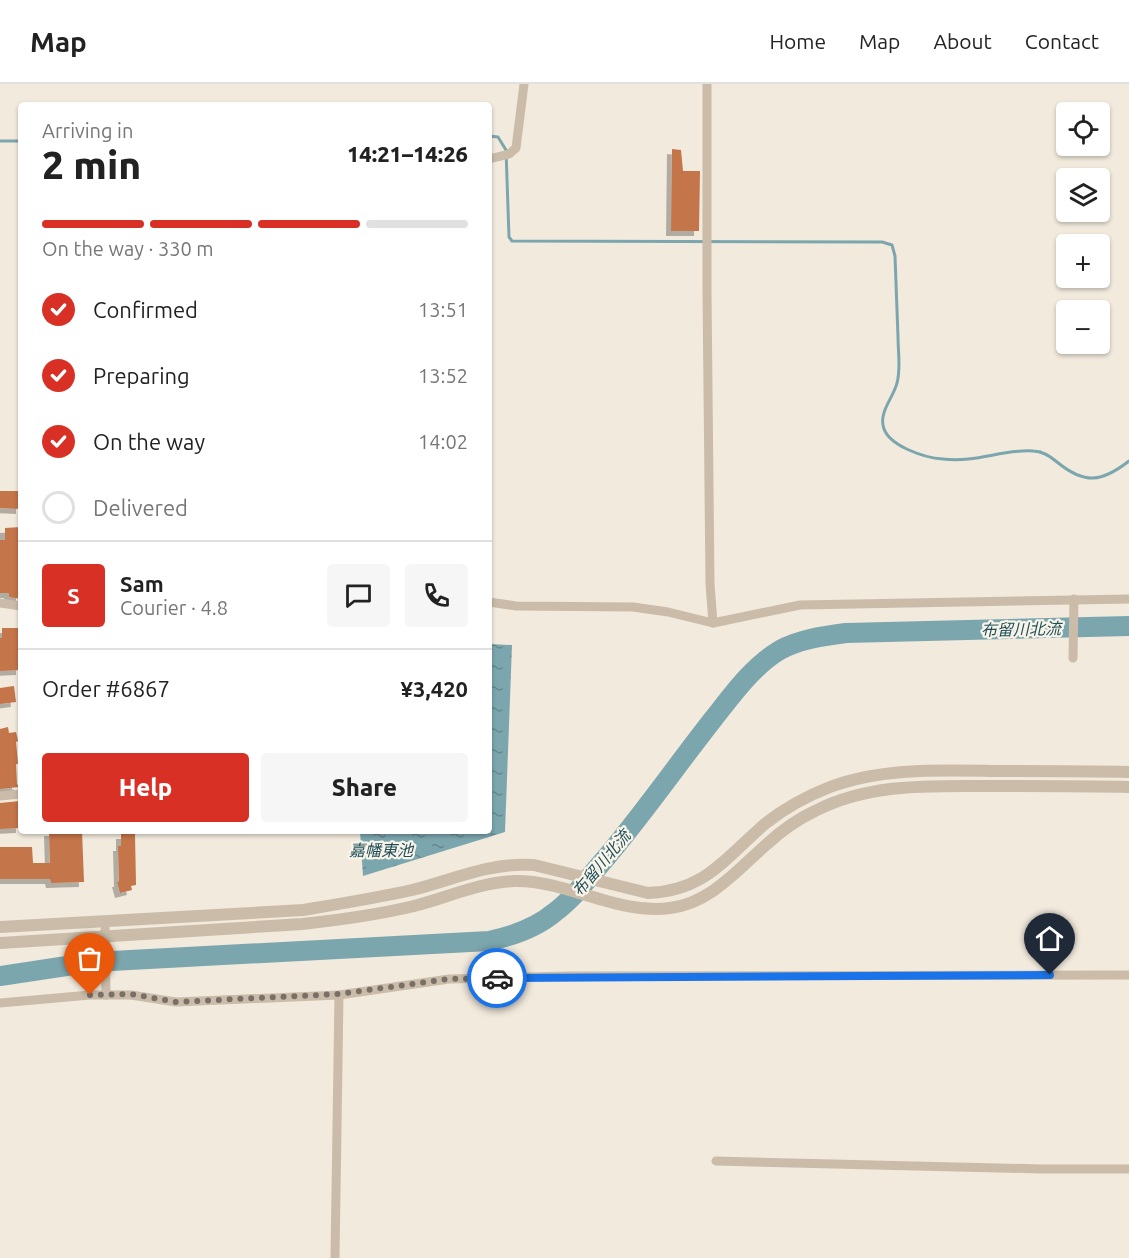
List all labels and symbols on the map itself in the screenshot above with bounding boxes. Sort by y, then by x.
water label: 布留川北流 [981,619,1064,639]
water label: 布留川北流 [568,824,636,899]
water label: 嘉幡東池 [349,841,415,859]
pin [1024,913,1075,975]
pin [64,933,115,995]
courier [467,948,527,1008]

